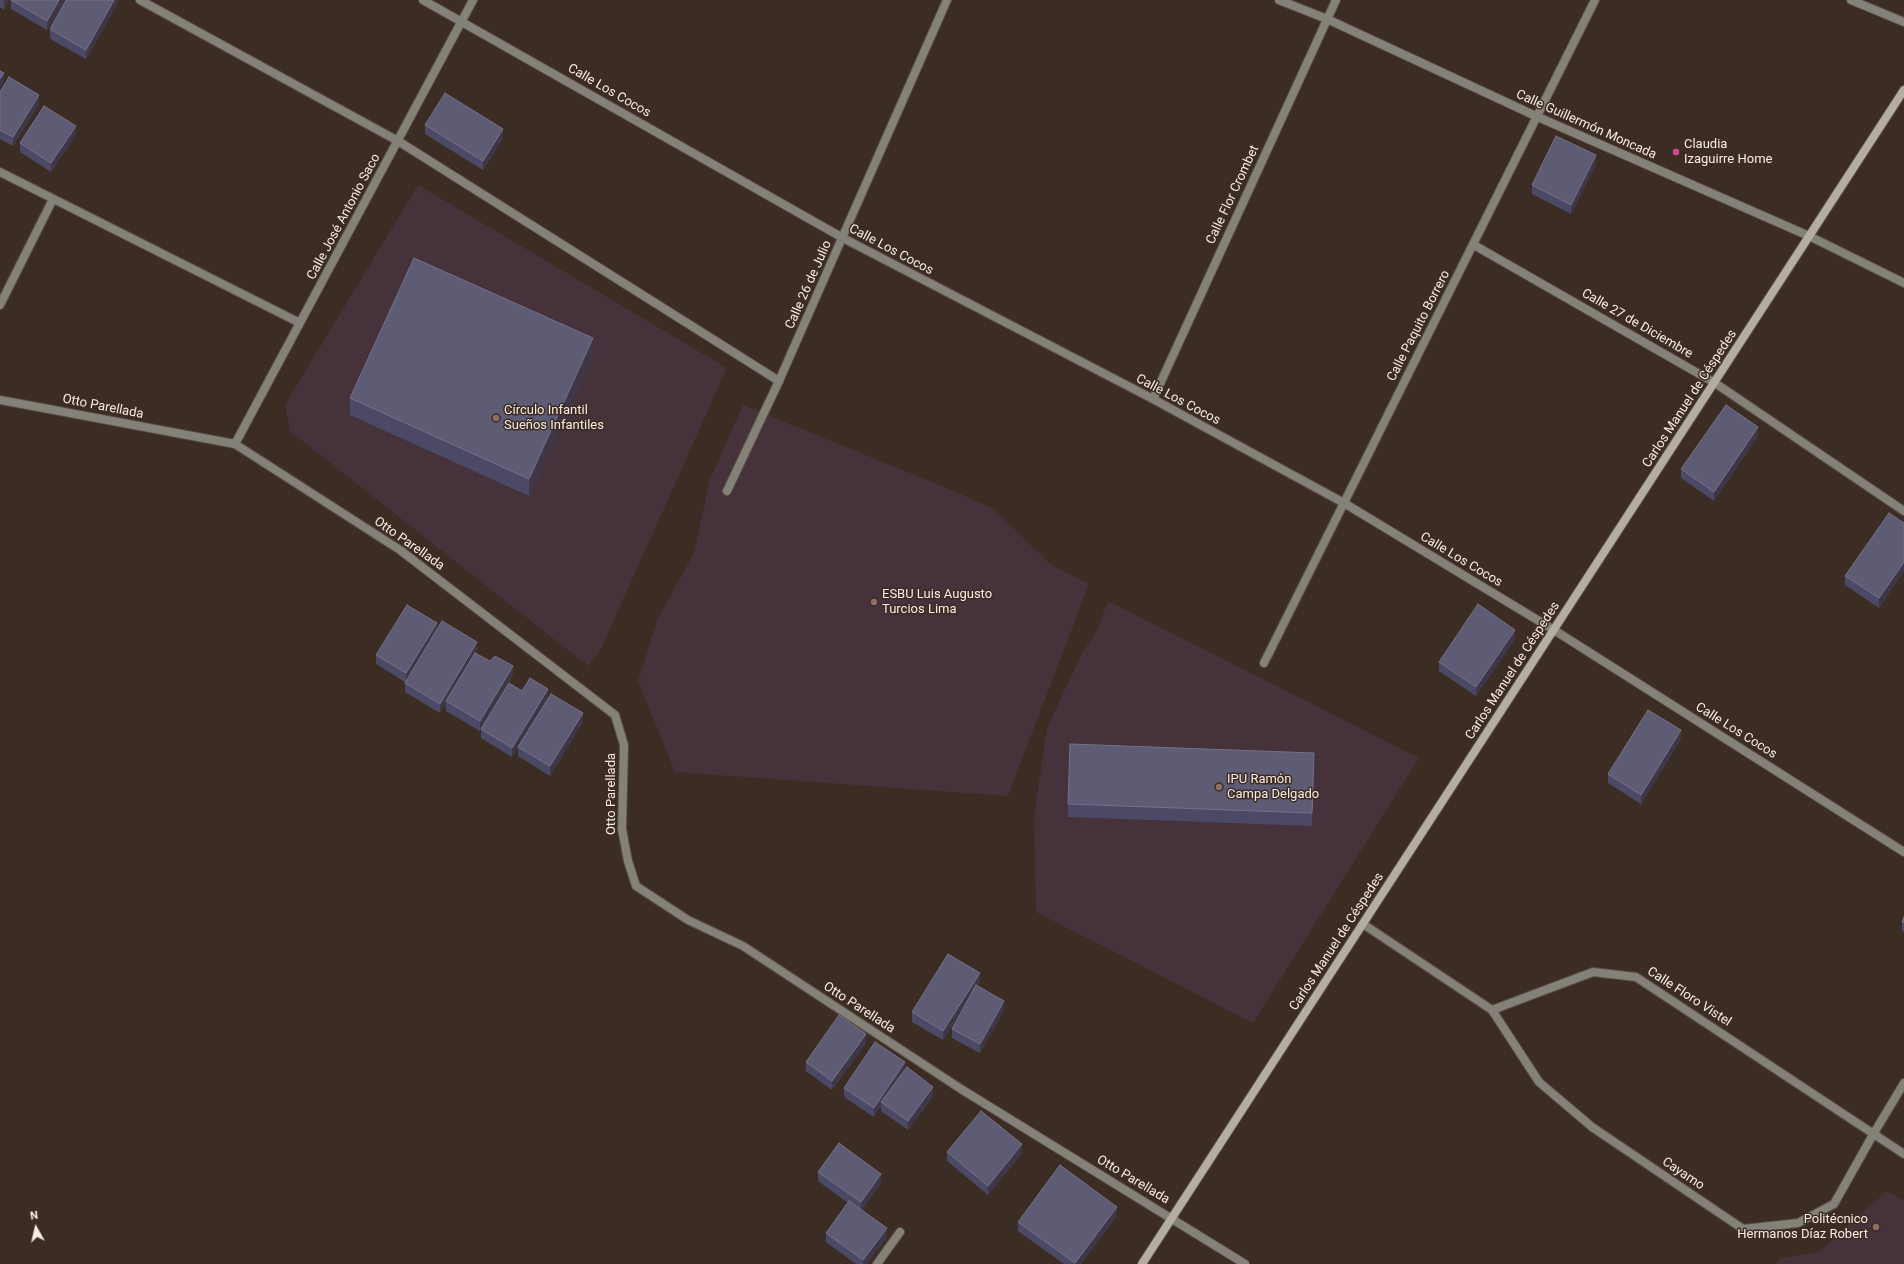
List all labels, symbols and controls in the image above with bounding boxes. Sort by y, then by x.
street label: Calle Los Cocos [565,61,653,121]
street label: Calle Guillermón Moncada [1513,87,1659,163]
place label: Claudia Izaguirre Home [1684,137,1772,168]
street label: Calle Flor Crombet [1203,143,1263,247]
marker: Claudia Izaguirre Home [1671,147,1681,157]
street label: Calle José Antonio Saco [304,151,384,283]
street label: Calle Los Cocos [846,221,936,279]
street label: Calle 26 de Julio [782,238,836,332]
street label: Calle Paquito Borrero [1384,268,1454,384]
street label: Calle 27 de Diciembre [1579,286,1695,362]
street label: Carlos Manuel de Céspedes [1640,327,1740,471]
street label: Calle Los Cocos [1133,371,1223,429]
street label: Otto Parellada [61,392,145,422]
place label: Círculo Infantil Sueños Infantiles [504,403,604,434]
marker: Círculo Infantil Sueños Infantiles [491,413,501,423]
street label: Otto Parellada [371,514,447,574]
street label: Calle Los Cocos [1417,529,1505,591]
place label: ESBU Luis Augusto Turcios Lima [882,587,992,618]
marker: ESBU Luis Augusto Turcios Lima [869,597,879,607]
street label: Carlos Manuel de Céspedes [1463,599,1563,743]
street label: Calle Los Cocos [1692,700,1780,762]
street label: Otto Parellada [604,753,620,835]
place label: IPU Ramón Campa Delgado [1227,772,1319,803]
marker: IPU Ramón Campa Delgado [1214,782,1224,792]
street label: Carlos Manuel de Céspedes [1287,870,1387,1014]
street label: Calle Floro Vistel [1644,964,1734,1030]
street label: Otto Parellada [820,979,898,1037]
street label: Otto Parellada [1094,1152,1172,1208]
street label: Cayamo [1659,1154,1707,1194]
north arrow [16,1208,56,1248]
text: N [30,1209,39,1223]
place label: Politécnico Hermanos Díaz Robert [1737,1212,1868,1243]
marker: Politécnico Hermanos Díaz Robert [1871,1222,1881,1232]

